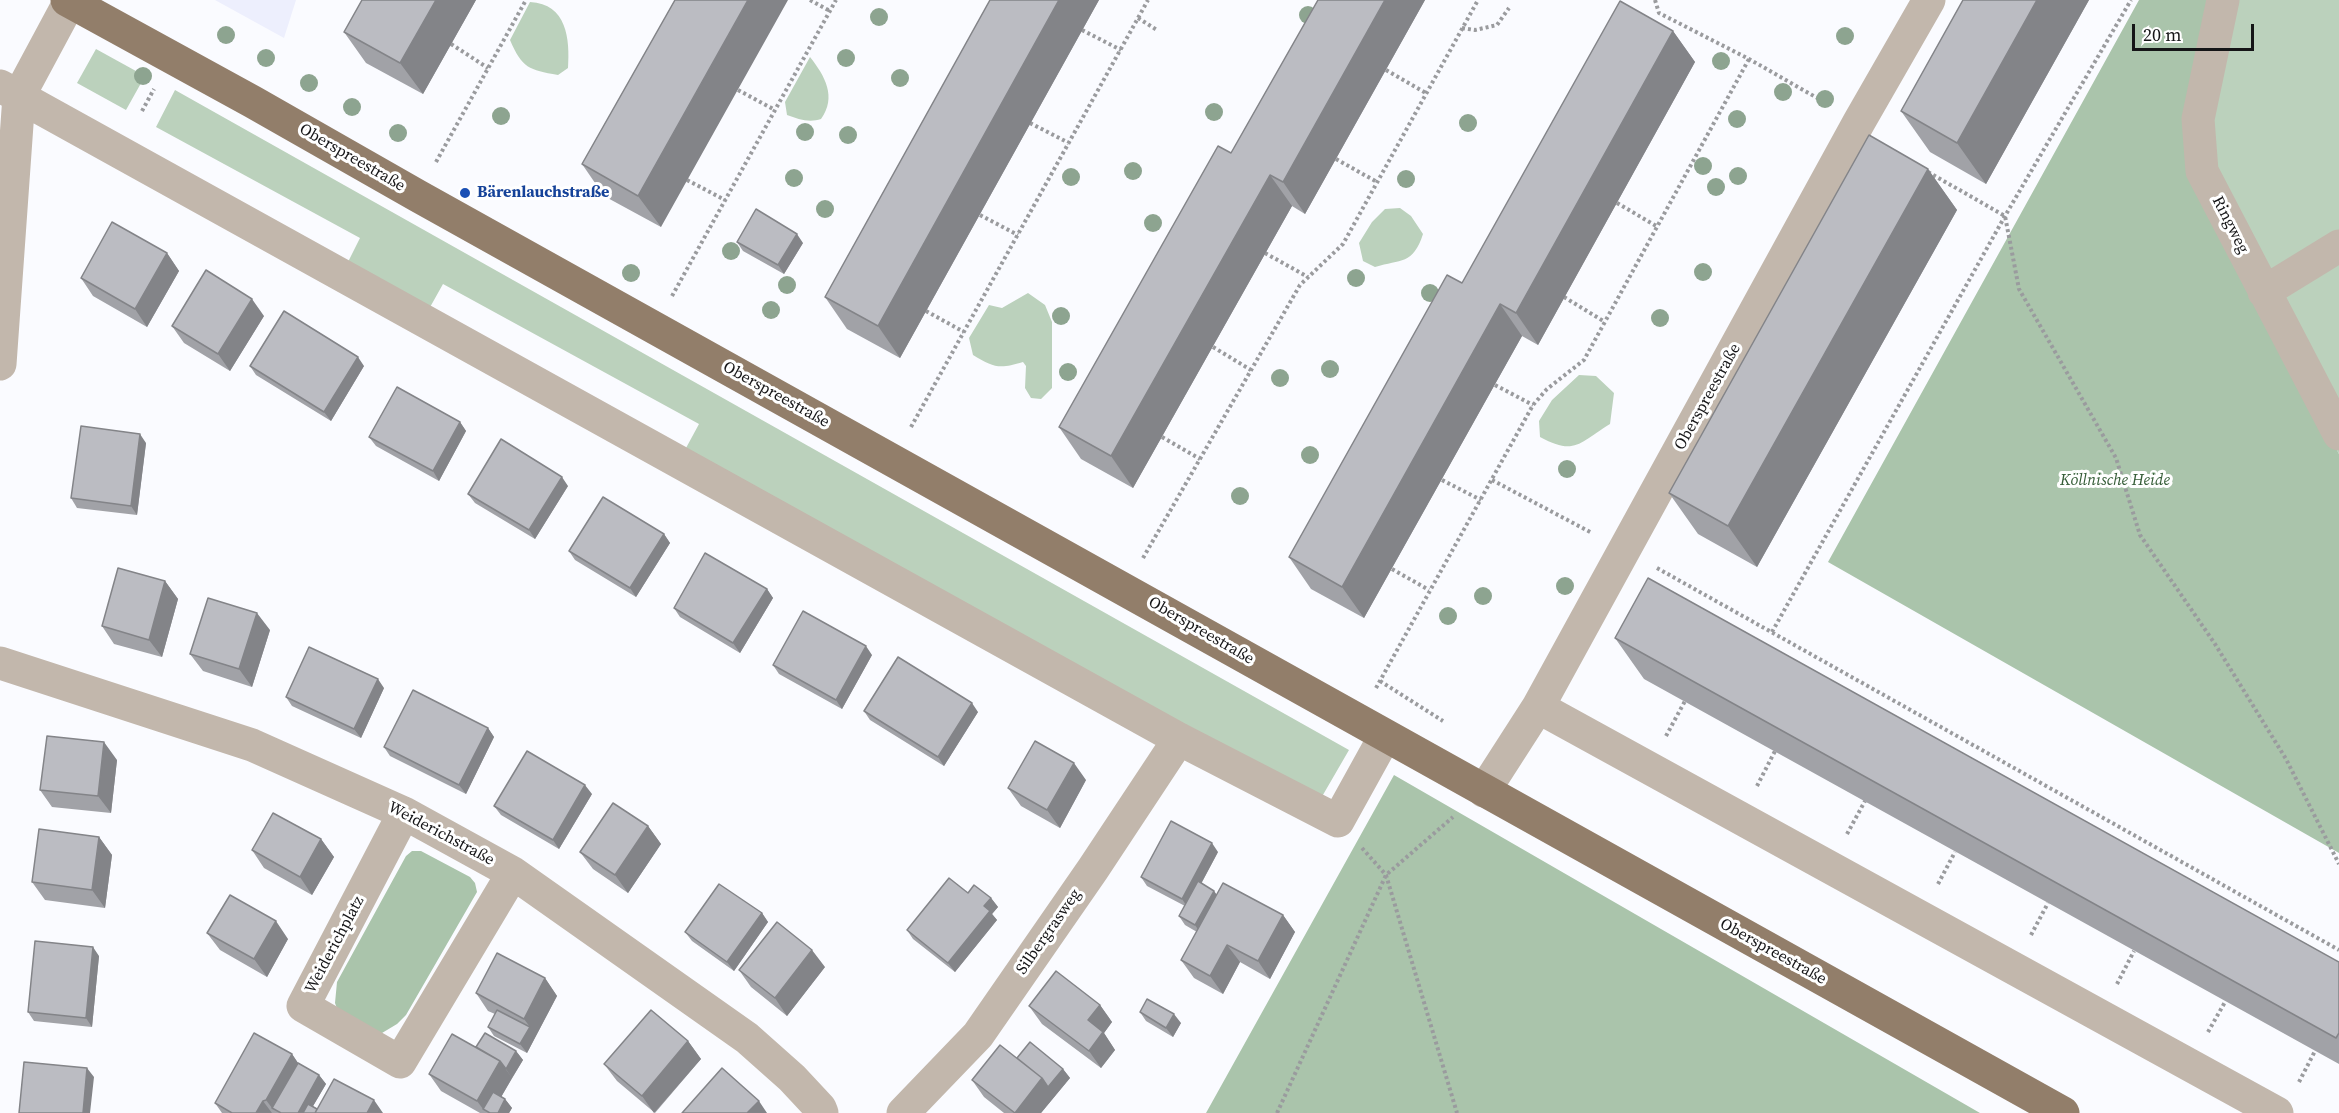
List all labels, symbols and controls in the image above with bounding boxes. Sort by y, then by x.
scale bar [2135,12,2256,50]
text: 20 m [2143,22,2181,47]
street label: Oberspreestraße [296,120,408,196]
place label: Bärenlauchstraße [477,183,609,203]
marker: Bärenlauchstraße [458,186,472,200]
street label: Ringweg [2207,193,2253,257]
street label: Oberspreestraße [1671,340,1745,454]
street label: Oberspreestraße [719,358,833,432]
park label: Köllnische Heide [2060,471,2170,491]
street label: Oberspreestraße [1145,593,1257,669]
street label: Weiderichstraße [385,798,497,870]
street label: Silbergrasweg [1012,886,1086,978]
street label: Weiderichplatz [301,893,369,997]
street label: Oberspreestraße [1716,915,1830,989]

